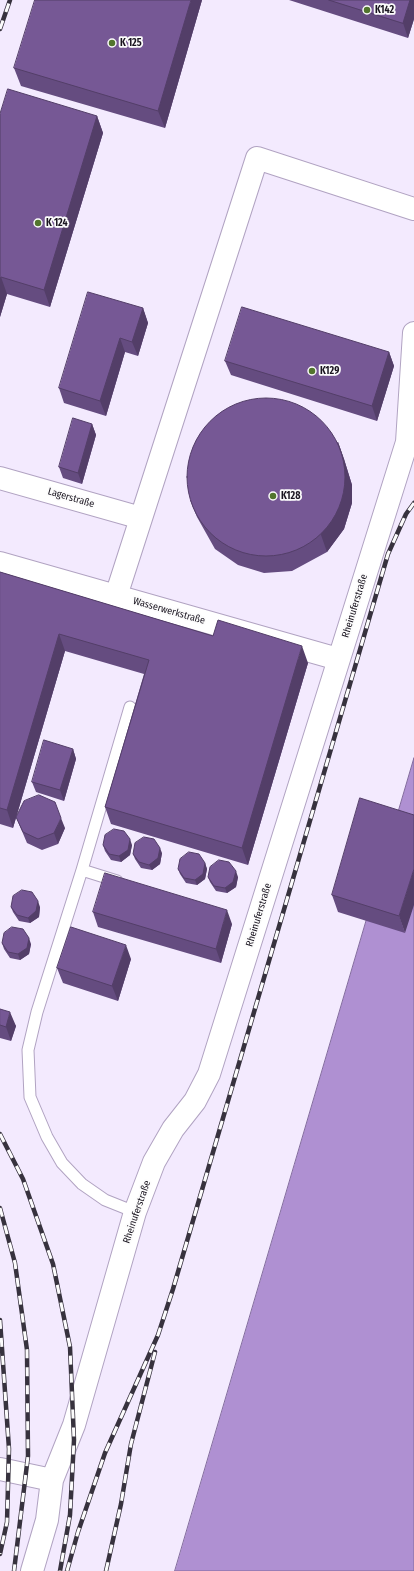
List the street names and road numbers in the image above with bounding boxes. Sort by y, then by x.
street label: Lagerstraße [46,486,96,510]
street label: Rheinuferstraße [340,573,370,639]
street label: Wasserwerkstraße [132,595,206,627]
street label: Rheinuferstraße [244,882,274,948]
street label: Rheinuferstraße [121,1179,153,1245]

